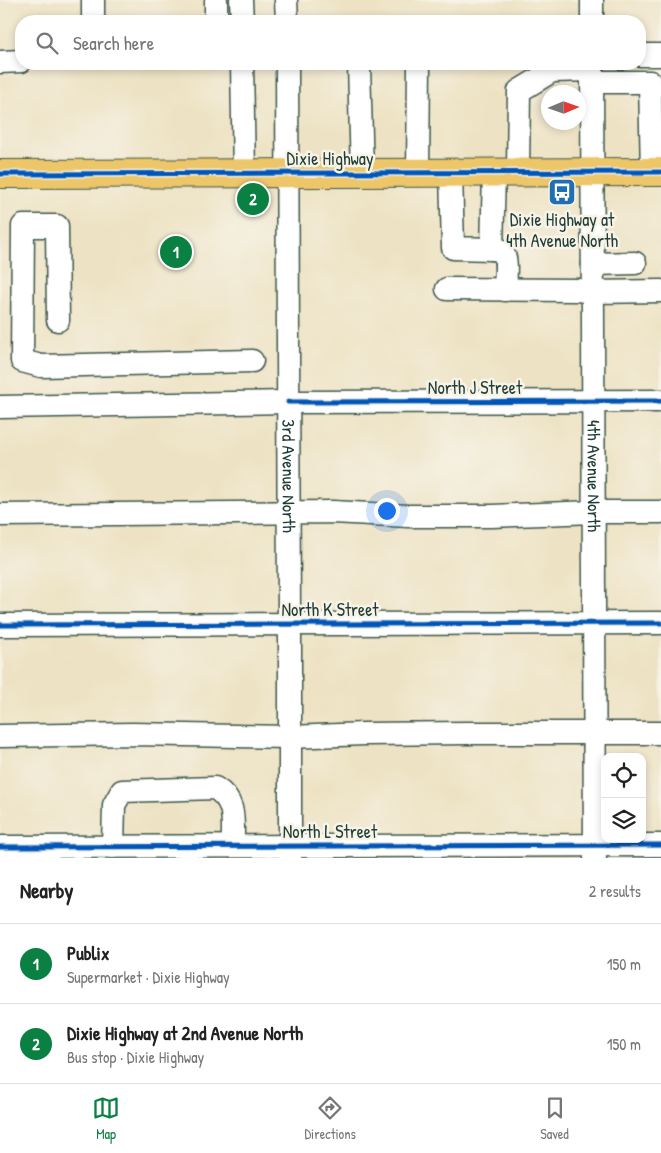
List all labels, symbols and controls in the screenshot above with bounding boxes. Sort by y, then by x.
search box [15,15,646,70]
icon: search [33,29,61,57]
text: Search here [73,30,154,56]
north arrow [541,85,586,130]
street label: Dixie Highway [286,146,374,171]
bus stop icon: Dixie Highway at 4th Avenue North [547,177,577,207]
pin: 2 [237,180,269,218]
place label: Dixie Highway at 4th Avenue North [506,207,618,253]
pin: 1 [160,233,192,271]
street label: North J Street [428,375,523,400]
street label: 3rd Avenue North [276,419,302,533]
street label: 4th Avenue North [581,420,607,532]
your location [374,498,400,524]
street label: North K Street [281,597,379,622]
map controls [601,753,646,843]
button: locate [601,753,646,798]
button: layers [601,798,646,843]
street label: North L Street [283,819,378,844]
text: Nearby [20,876,73,905]
text: 2 results [589,880,641,902]
text: Publix [67,940,109,966]
text: 1 [33,953,39,975]
text: 150 m [607,953,641,975]
text: Supermarket · Dixie Highway [67,966,230,988]
text: Dixie Highway at 2nd Avenue North [67,1020,303,1046]
text: 2 [32,1033,40,1055]
text: 150 m [607,1033,641,1055]
text: Bus stop · Dixie Highway [67,1046,204,1068]
tab: Map [92,1094,120,1143]
tab: Directions [304,1094,356,1143]
tab: Saved [540,1094,569,1143]

